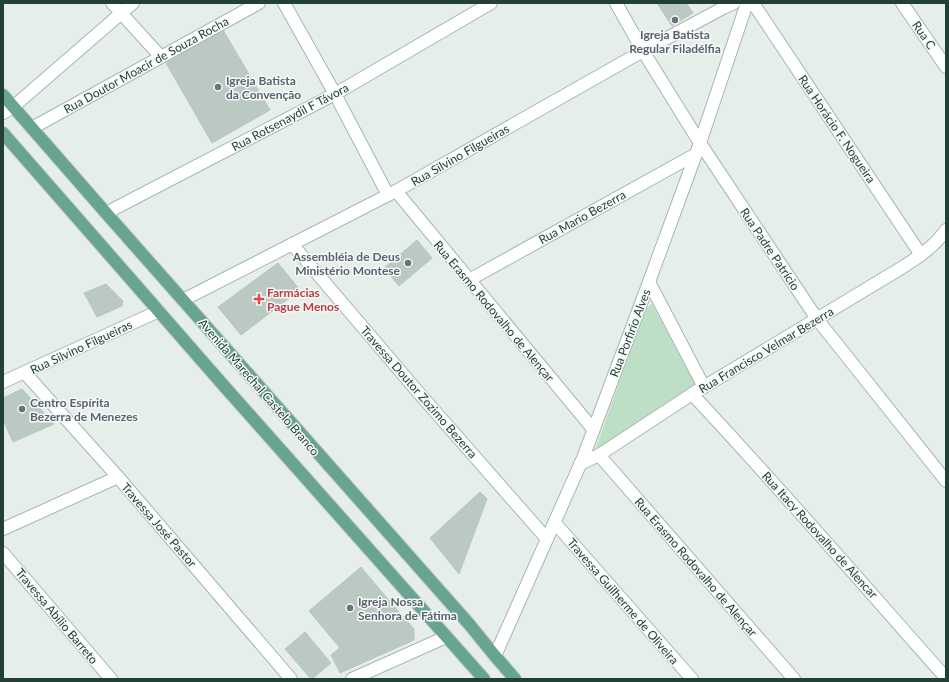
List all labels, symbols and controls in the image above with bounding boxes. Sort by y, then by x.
street label: Rua Doutor Moacir de Souza Rocha [61,13,231,117]
marker: Igreja Batista Regular Filadélfia [670,15,680,25]
street label: Rua C [909,18,939,52]
place label: Igreja Batista Regular Filadélfia [629,27,721,56]
street label: Rua Horácio F. Nogueira [795,72,879,186]
place label: Igreja Batista da Convenção [226,73,301,102]
street label: Rua Rotsenaydil F Távora [229,80,351,154]
marker: Igreja Batista da Convenção [213,82,223,92]
street label: Rua Silvino Filgueiras [408,121,512,189]
street label: Rua Mario Bezerra [536,187,628,247]
street label: Rua Padre Patrício [737,205,803,293]
street label: Rua Erasmo Rodovalho de Alençar [431,237,558,385]
place label: Assembléia de Deus Ministério Montese [292,249,401,278]
marker: Assembléia de Deus Ministério Montese [403,258,413,268]
place label: Farmácias Pague Menos [267,285,339,314]
street label: Rua Porfirio Alves [606,287,654,379]
marker: Farmácias Pague Menos [254,294,264,304]
street label: Rua Francisco Velmar Bezerra [696,304,836,396]
street label: Avenida Marechal Castelo Branco [195,315,323,459]
street label: Rua Silvino Filgueiras [28,317,134,377]
street label: Travessa Doutor Zozimo Bezerra [357,323,481,461]
place label: Centro Espírita Bezerra de Menezes [30,395,138,424]
marker: Centro Espírita Bezerra de Menezes [17,404,27,414]
street label: Rua Itacy Rodovalho de Alencar [759,468,881,602]
street label: Travessa José Pastor [118,480,200,571]
street label: Rua Erasmo Rodovalho de Alençar [631,494,761,640]
street label: Travessa Guilherme de Oliveira [564,535,682,667]
street label: Travessa Abílio Barreto [13,565,102,667]
place label: Igreja Nossa Senhora de Fátima [358,594,457,623]
marker: Igreja Nossa Senhora de Fátima [345,603,355,613]

